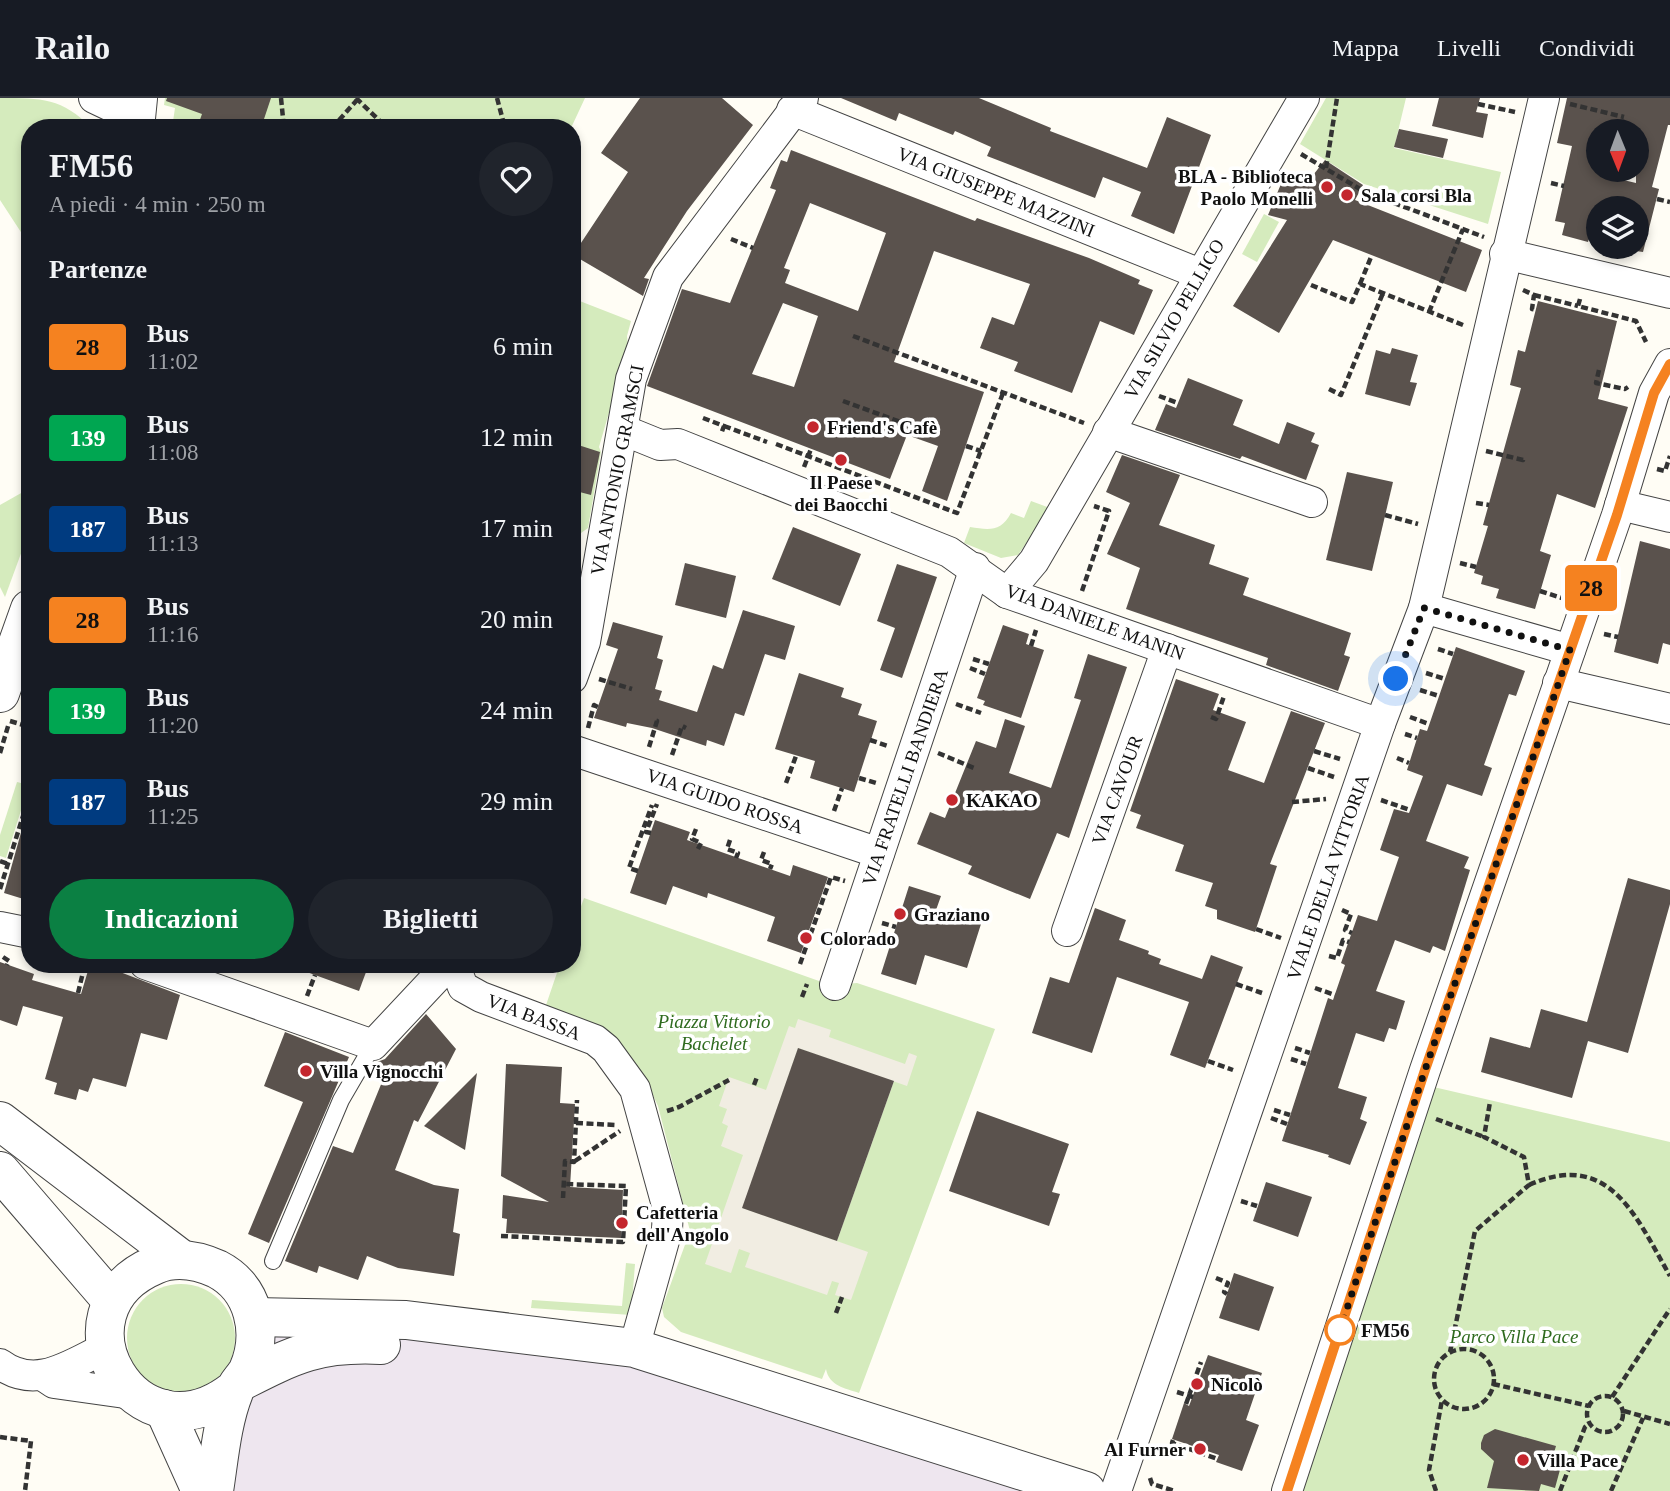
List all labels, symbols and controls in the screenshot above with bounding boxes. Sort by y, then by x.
text: Railo [35,30,110,66]
text: Mappa [1332,35,1399,61]
text: Livelli [1437,35,1501,61]
text: Condividi [1539,35,1635,61]
north arrow [1586,119,1648,182]
map controls [1586,119,1649,259]
button: heart [479,142,553,216]
street label: VIA GIUSEPPE MAZZINI [894,143,1098,241]
text: FM56 [49,148,133,184]
place label: BLA - Biblioteca Paolo Monelli [1178,166,1313,209]
marker: BLA - Biblioteca Paolo Monelli [1319,179,1335,195]
place label: Sala corsi Bla [1361,185,1472,206]
marker: Sala corsi Bla [1339,187,1355,203]
text: A piedi · 4 min · 250 m [49,192,266,217]
button: layers [1586,196,1649,259]
street label: VIA SILVIO PELLICO [1120,235,1228,403]
text: Partenze [49,255,147,284]
text: Bus [147,319,189,348]
text: 6 min [493,332,553,361]
text: 28 [76,334,100,360]
text: 11:02 [147,349,199,374]
street label: VIA ANTONIO GRAMSCI [586,363,648,577]
text: Bus [147,410,189,439]
place label: Friend's Cafè [827,417,937,438]
marker: Friend's Cafè [805,419,821,435]
text: 12 min [480,423,553,452]
text: 139 [70,425,106,451]
text: 11:08 [147,440,199,465]
marker: Il Paese dei Baocchi [833,452,849,468]
place label: Il Paese dei Baocchi [794,472,888,515]
text: Bus [147,501,189,530]
text: 17 min [480,514,553,543]
text: 187 [70,516,106,542]
text: 11:13 [147,531,199,556]
line badge: 28 [1560,565,1622,611]
text: 28 [1579,575,1603,601]
street label: VIA DANIELE MANIN [1003,580,1188,664]
text: Bus [147,592,189,621]
text: 20 min [480,605,553,634]
text: 28 [76,607,100,633]
text: 11:16 [147,622,199,647]
your location [1378,661,1413,696]
street label: VIA FRATELLI BANDIERA [858,666,952,888]
text: Bus [147,683,189,712]
text: 24 min [480,696,553,725]
text: 139 [70,698,106,724]
text: 11:20 [147,713,199,738]
street label: VIA CAVOUR [1087,732,1147,848]
street label: VIA GUIDO ROSSA [644,764,807,838]
street label: VIALE DELLA VITTORIA [1283,771,1373,983]
text: Bus [147,774,189,803]
text: 29 min [480,787,553,816]
text: 187 [70,789,106,815]
place label: KAKAO [966,790,1038,811]
marker: KAKAO [944,792,960,808]
text: 11:25 [147,804,199,829]
button: Indicazioni [49,879,294,959]
button: Biglietti [308,879,553,959]
place label: Graziano [914,904,990,925]
marker: Graziano [892,906,908,922]
place label: Colorado [820,928,896,949]
marker: Colorado [798,930,814,946]
street label: VIA BASSA [484,990,584,1045]
park label: Piazza Vittorio Bachelet [656,1011,771,1054]
place label: Villa Vignocchi [320,1061,443,1082]
marker: Villa Vignocchi [298,1063,314,1079]
place label: Cafetteria dell'Angolo [636,1202,729,1245]
marker: Cafetteria dell'Angolo [614,1215,630,1231]
marker: FM56 [1325,1315,1355,1345]
place label: FM56 [1361,1320,1410,1341]
park label: Parco Villa Pace [1449,1326,1578,1347]
place label: Nicolò [1211,1374,1263,1395]
marker: Nicolò [1189,1376,1205,1392]
place label: Al Furner [1104,1439,1187,1460]
marker: Al Furner [1192,1441,1208,1457]
place label: Villa Pace [1537,1450,1618,1471]
marker: Villa Pace [1515,1452,1531,1468]

